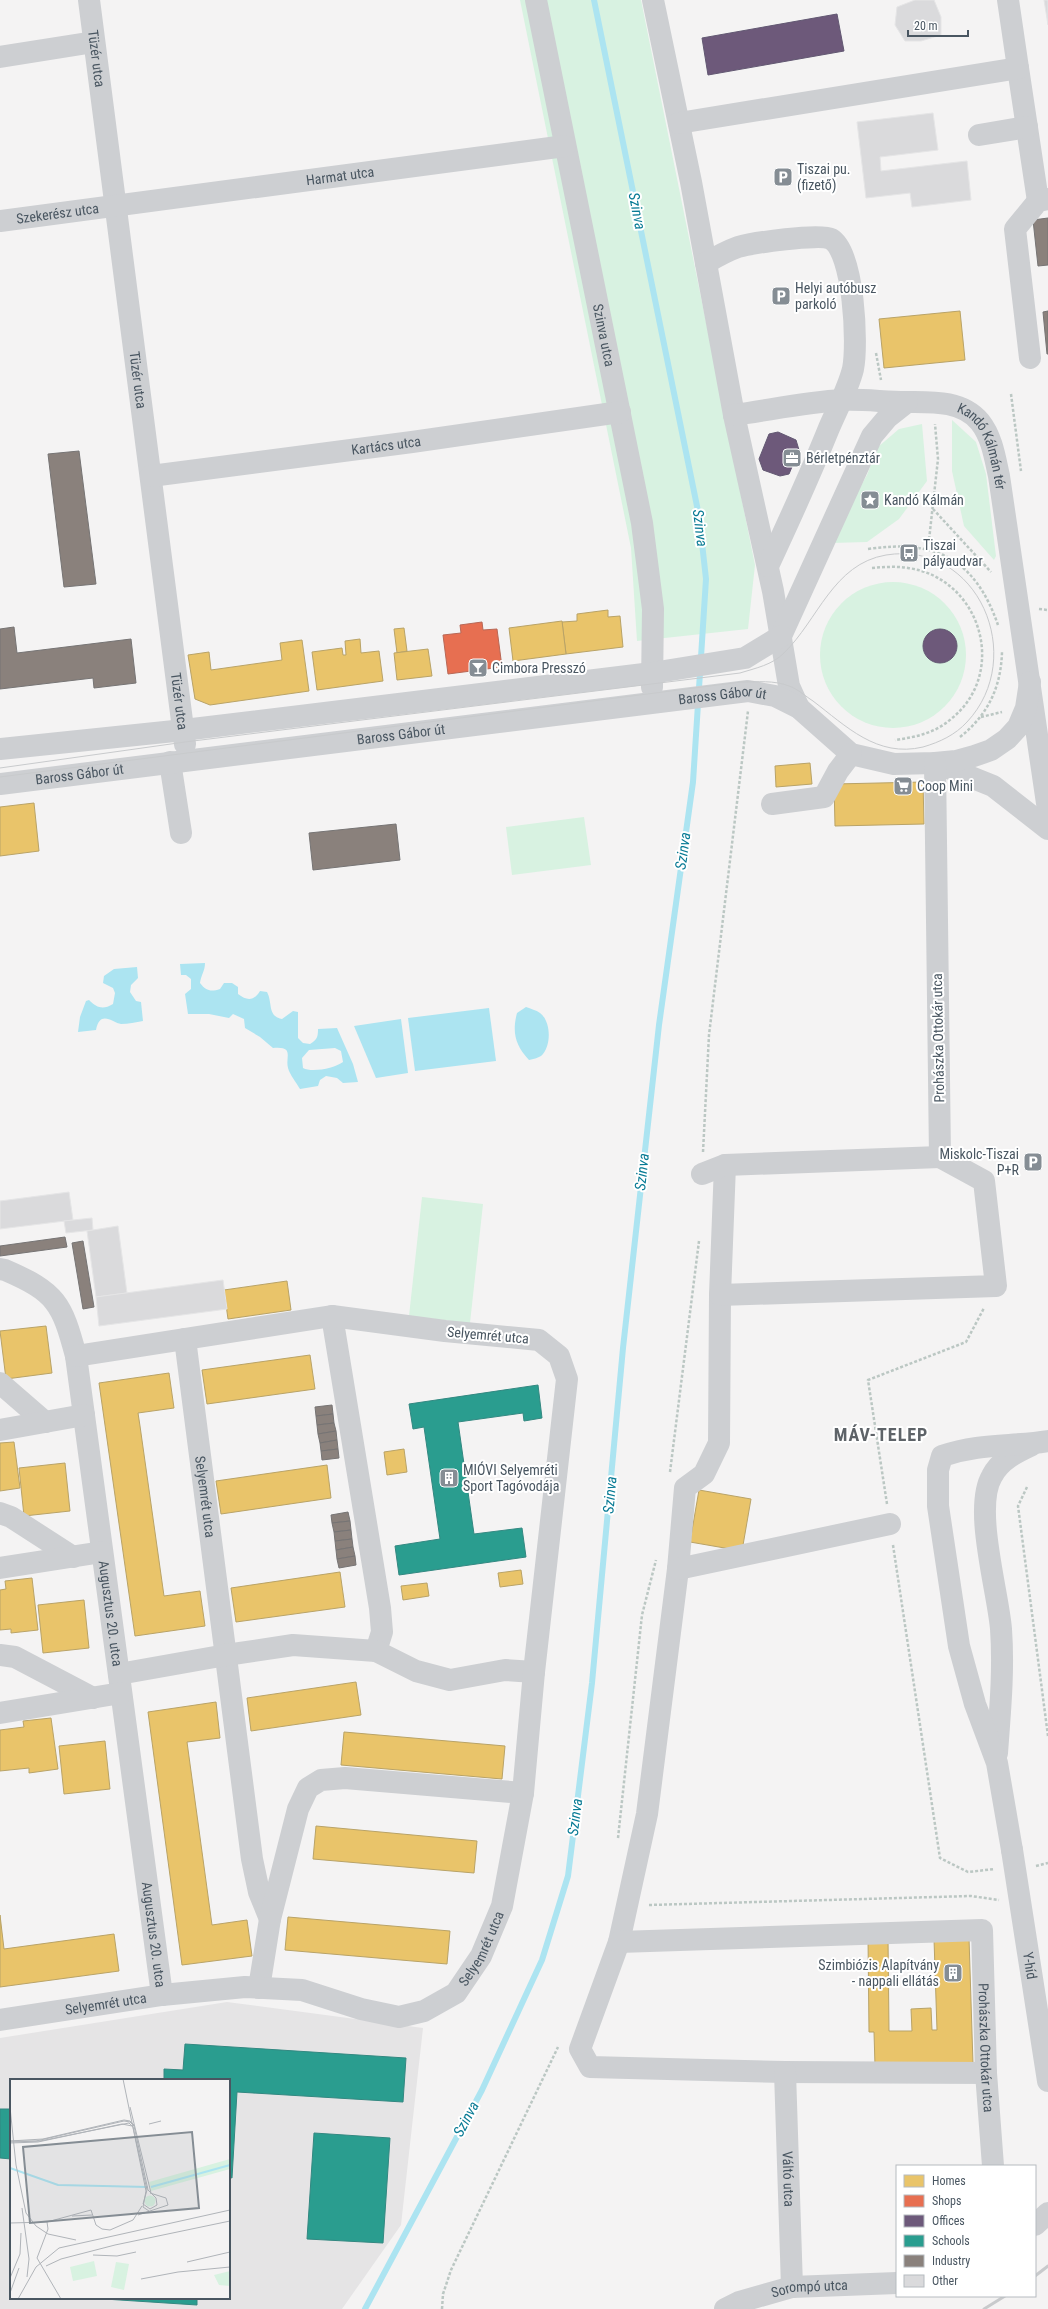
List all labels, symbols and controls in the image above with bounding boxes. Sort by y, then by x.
scale bar [908,12,968,38]
text: 20 m [914,19,938,33]
street label: Tüzér utca [85,29,108,88]
place label: Tiszai pu. (fizető) [797,161,851,194]
street label: Harmat utca [305,163,375,188]
parking icon: Tiszai pu. (fizető) [772,166,794,188]
water label: Szinva [625,191,649,231]
street label: Szekerész utca [15,200,100,227]
place label: Helyi autóbusz parkoló [795,280,876,312]
parking icon: Helyi autóbusz parkoló [770,285,792,307]
street label: Szinva utca [590,303,618,368]
street label: Tüzér utca [126,350,150,409]
street label: Kandó Kálmán tér [955,400,1009,491]
street label: Kartács utca [350,433,422,458]
office icon: Bérletpénztár [781,447,803,469]
place label: Bérletpénztár [806,450,880,466]
place icon: Kandó Kálmán [859,489,881,511]
place label: Kandó Kálmán [884,492,964,508]
water label: Szinva [689,508,711,548]
place label: Tiszai pályaudvar [923,537,983,569]
bus stop icon: Tiszai pályaudvar [898,542,920,564]
bar icon: Cimbora Presszó [467,657,489,679]
place label: Cimbora Presszó [492,660,586,676]
street label: Tüzér utca [168,672,191,731]
street label: Baross Gábor út [677,683,768,708]
street label: Baross Gábor út [356,721,446,748]
street label: Baross Gábor út [34,761,124,788]
supermarket icon: Coop Mini [892,775,914,797]
place label: Coop Mini [917,778,973,794]
water label: Szinva [671,831,695,871]
street label: Prohászka Ottokár utca [929,973,947,1103]
place label: Miskolc-Tiszai P+R [939,1146,1020,1178]
parking icon: Miskolc-Tiszai P+R [1022,1151,1044,1173]
water label: Szinva [631,1152,653,1192]
street label: Selyemrét utca [446,1323,530,1347]
district label: MÁV-TELEP [834,1424,928,1445]
street label: Selyemrét utca [192,1455,218,1538]
place label: MIÓVI Selyemréti Sport Tagóvodája [463,1461,559,1494]
building icon: MIÓVI Selyemréti Sport Tagóvodája [438,1467,460,1489]
water label: Szinva [599,1476,621,1514]
street label: Augusztus 20. utca [96,1560,126,1667]
water label: Szinva [564,1797,586,1837]
street label: Augusztus 20. utca [139,1881,169,1988]
street label: Selyemrét utca [455,1909,507,1989]
street label: Y-híd [1020,1951,1040,1980]
place label: Szimbiózis Alapítvány - nappali ellátás [818,1957,939,1989]
building icon: Szimbiózis Alapítvány - nappali ellátás [942,1962,964,1984]
street label: Prohászka Ottokár utca [975,1983,997,2113]
street label: Selyemrét utca [64,1990,148,2018]
inset map [10,2079,230,2299]
water label: Szinva [449,2098,483,2140]
street label: Váltó utca [780,2151,797,2207]
legend [896,2165,1036,2297]
text: Homes [932,2174,966,2188]
text: Shops [932,2194,961,2208]
text: Offices [932,2214,965,2228]
text: Schools [932,2234,970,2248]
text: Industry [932,2254,970,2268]
text: Other [932,2274,958,2288]
street label: Sorompó utca [769,2277,848,2301]

